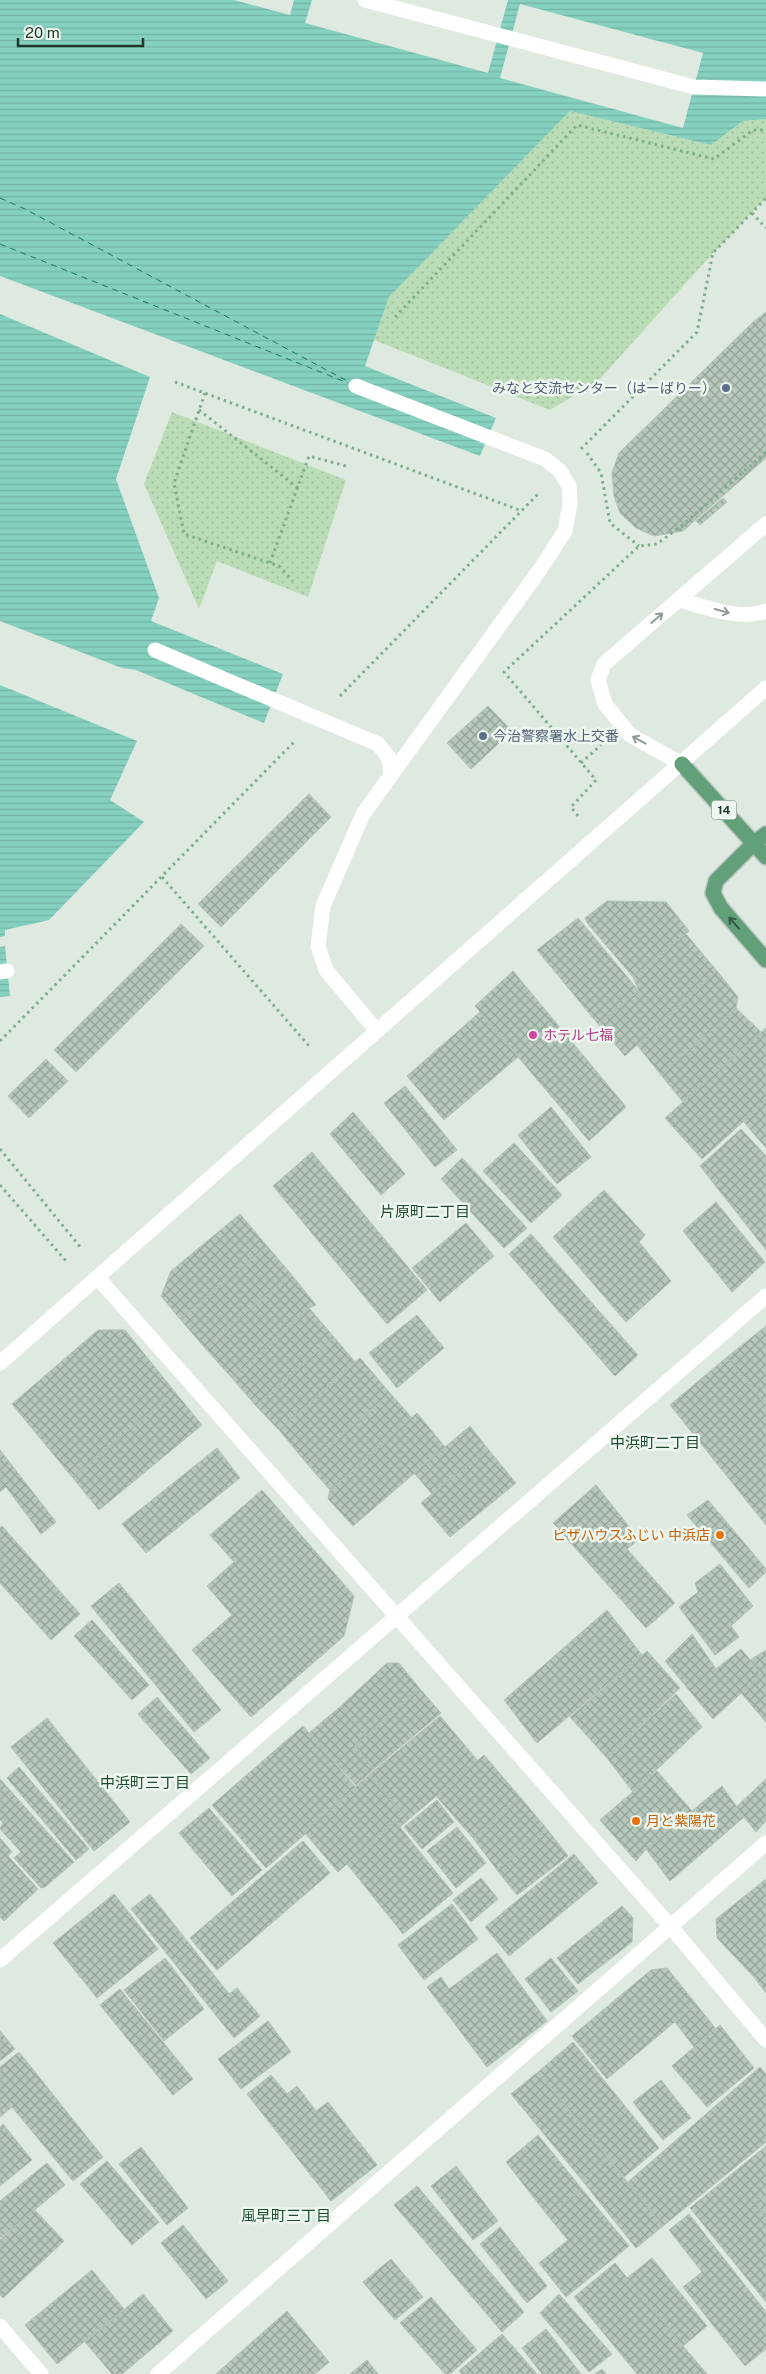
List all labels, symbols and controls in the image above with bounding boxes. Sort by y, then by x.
scale bar [18,15,142,47]
text: 20 m [25,24,60,41]
place label: みなと交流センター（はーばりー） [492,380,716,396]
marker: みなと交流センター（はーばりー） [720,382,732,394]
one-way arrow [714,607,730,616]
one-way arrow [651,613,664,624]
place label: 今治警察署水上交番 [493,728,619,744]
marker: 今治警察署水上交番 [477,730,489,742]
one-way arrow [632,735,647,744]
road number: 14 [712,800,736,820]
one-way arrow [728,916,740,929]
place label: ホテル七福 [543,1027,613,1043]
marker: ホテル七福 [527,1029,539,1041]
district label: 片原町二丁目 [380,1203,470,1220]
district label: 中浜町二丁目 [610,1434,700,1451]
place label: ピザハウスふじい 中浜店 [553,1527,710,1543]
marker: ピザハウスふじい 中浜店 [714,1529,726,1541]
district label: 中浜町三丁目 [100,1774,190,1791]
place label: 月と紫陽花 [646,1813,716,1829]
marker: 月と紫陽花 [630,1815,642,1827]
district label: 風早町三丁目 [241,2207,331,2224]

